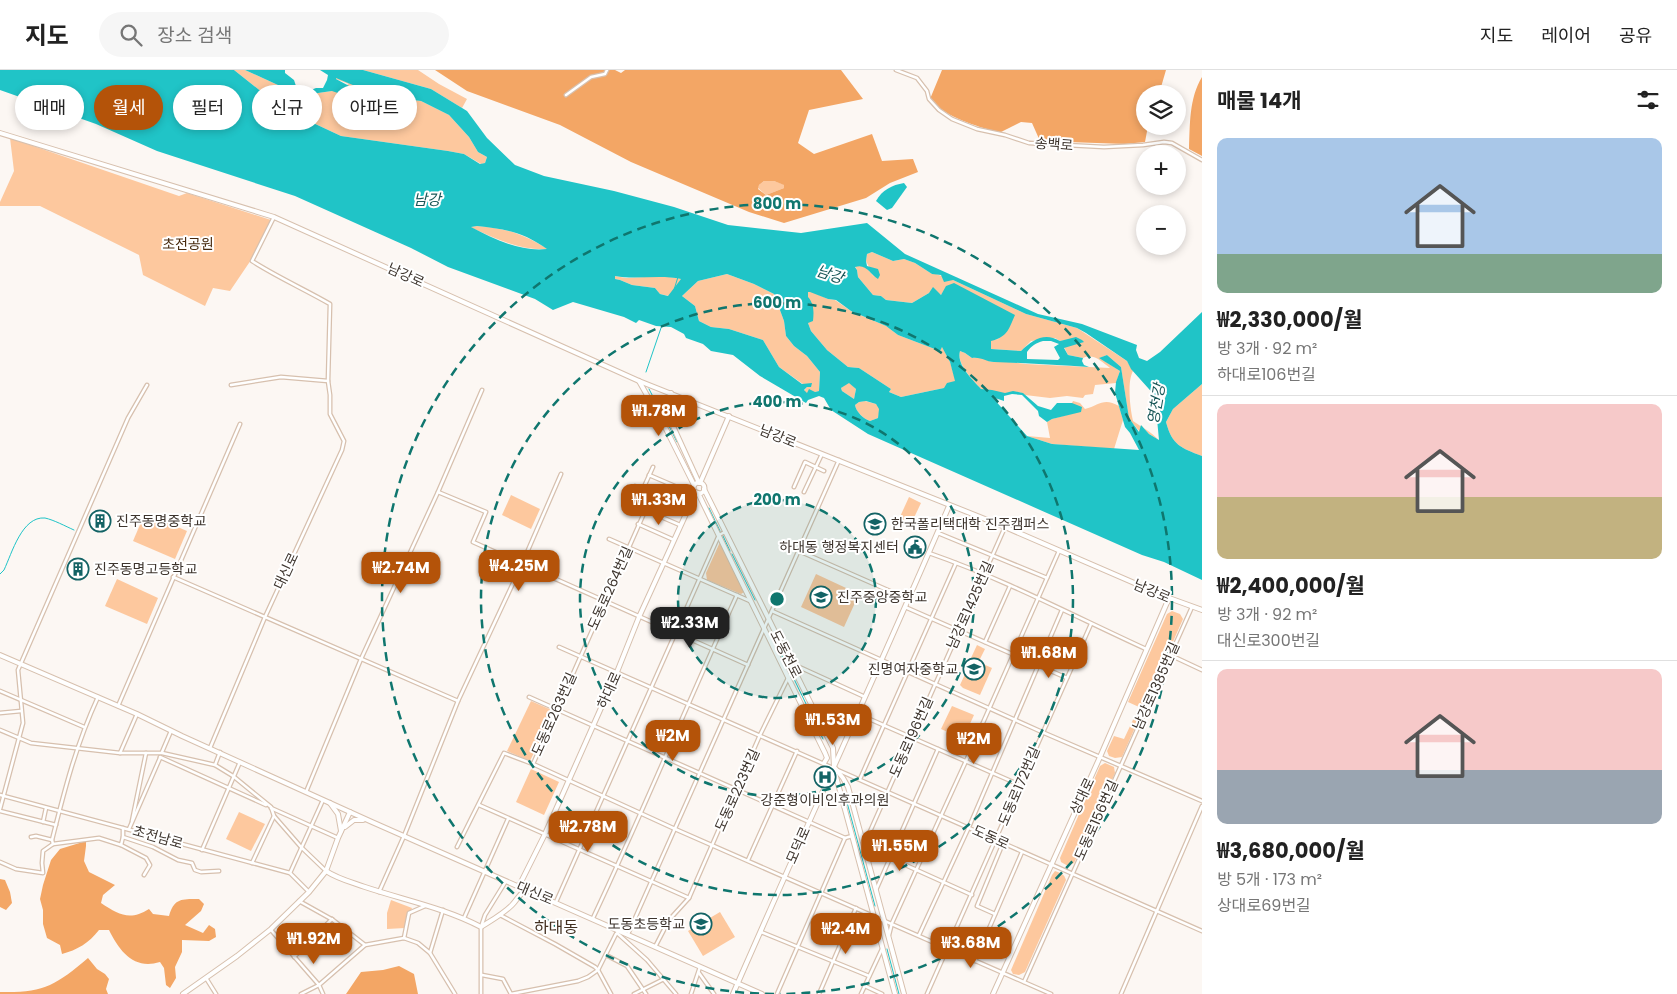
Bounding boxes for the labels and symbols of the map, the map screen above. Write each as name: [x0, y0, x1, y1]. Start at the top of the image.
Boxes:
street label: 송백로: [1034, 133, 1074, 155]
water label: 남강: [413, 189, 443, 210]
text: 800 m: [753, 193, 801, 214]
park label: 초전공원: [162, 234, 214, 254]
street label: 남강로: [384, 258, 428, 292]
water label: 남강: [814, 260, 848, 289]
text: 600 m: [753, 292, 801, 313]
water label: 영천강: [1142, 380, 1170, 426]
text: 400 m: [753, 391, 802, 412]
pin: ₩1.78M: [618, 394, 700, 437]
street label: 남강로: [756, 419, 800, 453]
pin: ₩1.33M: [618, 484, 700, 526]
text: 200 m: [753, 489, 801, 510]
building icon: 진주동명중학교: [88, 509, 112, 533]
place label: 진주동명중학교: [116, 511, 206, 531]
school or university icon: 한국폴리택대학 진주캠퍼스: [863, 512, 887, 536]
place label: 한국폴리택대학 진주캠퍼스: [891, 514, 1049, 534]
public building icon: 하대동 행정복지센터: [903, 535, 927, 559]
place label: 하대동 행정복지센터: [779, 537, 899, 557]
street label: 도동로264번길: [583, 543, 637, 633]
street label: 대신로: [269, 549, 303, 593]
pin: ₩4.25M: [478, 550, 560, 592]
pin: ₩2.74M: [360, 552, 442, 594]
building icon: 진주동명고등학교: [66, 557, 90, 581]
street label: 남강로1425번길: [942, 558, 998, 652]
place label: 진주동명고등학교: [94, 559, 197, 579]
street label: 남강로: [1130, 574, 1174, 608]
school or university icon: 진주중앙중학교: [809, 585, 833, 609]
place label: 진주중앙중학교: [837, 587, 927, 607]
centre of rings: [768, 590, 786, 608]
pin: ₩2.33M: [649, 606, 731, 649]
street label: 도동천로: [765, 627, 807, 682]
pin: ₩1.68M: [1008, 636, 1090, 679]
street label: 남강로1385번길: [1128, 639, 1184, 733]
school or university icon: 진명여자중학교: [962, 657, 986, 681]
place label: 진명여자중학교: [868, 659, 958, 679]
street label: 하대로: [592, 668, 626, 712]
street label: 도동로263번길: [527, 669, 581, 759]
street label: 도동로196번길: [884, 693, 938, 781]
pin: ₩1.53M: [792, 704, 874, 746]
pin: ₩2M: [649, 720, 697, 762]
pin: ₩2M: [950, 722, 998, 765]
street label: 도동로172번길: [993, 743, 1045, 829]
street label: 도동로223번길: [710, 745, 764, 835]
hospital icon: 강준형이비인후과의원: [813, 765, 837, 789]
street label: 상대로: [1065, 774, 1099, 818]
street label: 도동로156번길: [1069, 776, 1123, 864]
place label: 강준형이비인후과의원: [761, 790, 889, 810]
pin: ₩2.78M: [547, 810, 629, 853]
street label: 초전남로: [130, 820, 186, 854]
street label: 도동로: [969, 820, 1013, 854]
street label: 모덕로: [781, 823, 815, 867]
pin: ₩1.55M: [859, 830, 941, 872]
street label: 대신로: [513, 876, 557, 910]
school or university icon: 도동초등학교: [689, 912, 713, 936]
pin: ₩2.4M: [811, 912, 881, 955]
place label: 도동초등학교: [608, 914, 685, 934]
district label: 하대동: [534, 916, 578, 939]
pin: ₩1.92M: [273, 922, 355, 965]
pin: ₩3.68M: [930, 926, 1012, 969]

